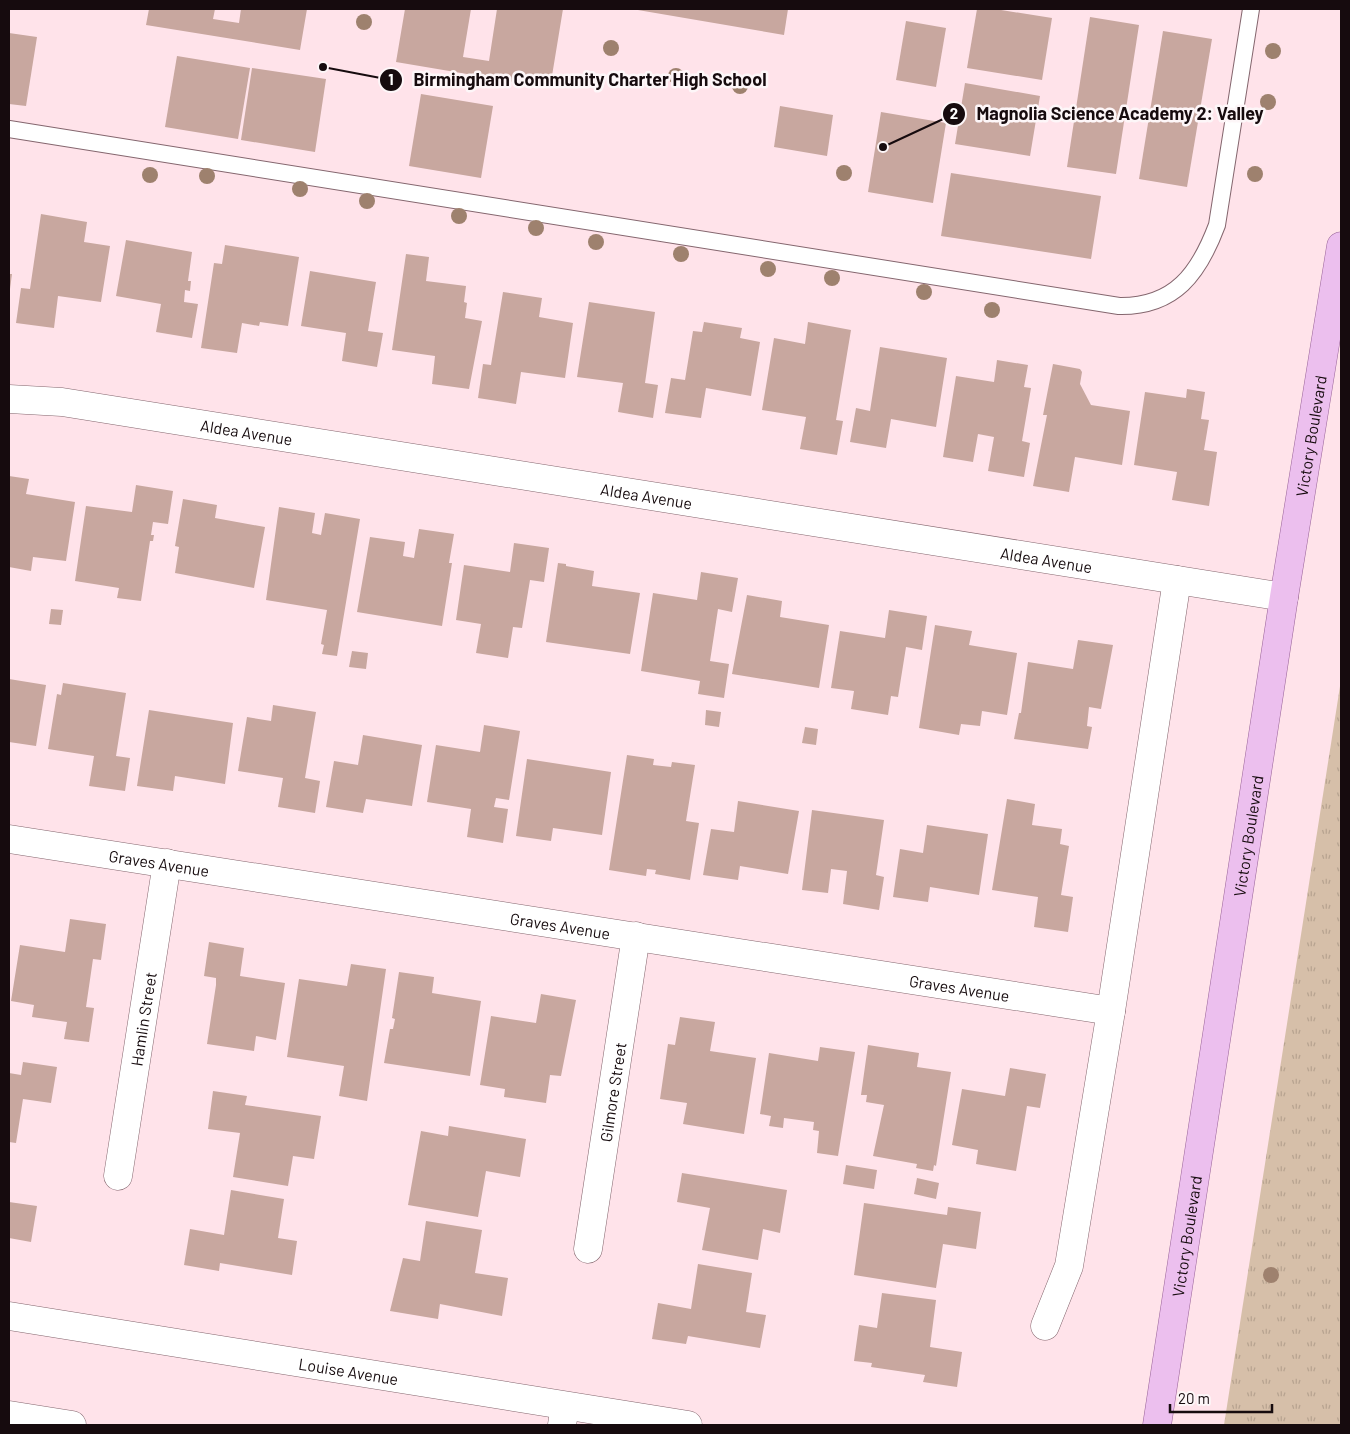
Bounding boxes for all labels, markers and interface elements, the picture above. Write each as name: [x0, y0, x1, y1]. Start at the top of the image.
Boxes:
callout: Birmingham Community Charter High School: [378, 64, 776, 97]
text: Birmingham Community Charter High School: [413, 68, 767, 90]
text: 1: [388, 70, 394, 88]
callout: Magnolia Science Academy 2: Valley: [941, 97, 1274, 130]
text: Magnolia Science Academy 2: Valley: [976, 102, 1264, 124]
text: 2: [950, 104, 958, 122]
street label: Victory Boulevard: [1291, 374, 1329, 498]
street label: Aldea Avenue: [199, 415, 294, 448]
street label: Aldea Avenue: [599, 479, 694, 512]
street label: Aldea Avenue: [999, 542, 1094, 576]
street label: Victory Boulevard: [1229, 774, 1266, 898]
street label: Graves Avenue: [108, 845, 211, 880]
street label: Graves Avenue: [509, 908, 612, 942]
street label: Hamlin Street: [126, 970, 159, 1067]
street label: Graves Avenue: [908, 970, 1011, 1005]
street label: Gilmore Street: [595, 1041, 629, 1143]
street label: Victory Boulevard: [1167, 1174, 1205, 1298]
street label: Louise Avenue: [297, 1353, 400, 1388]
scale bar: [1170, 1382, 1272, 1414]
text: 20 m: [1178, 1389, 1210, 1407]

